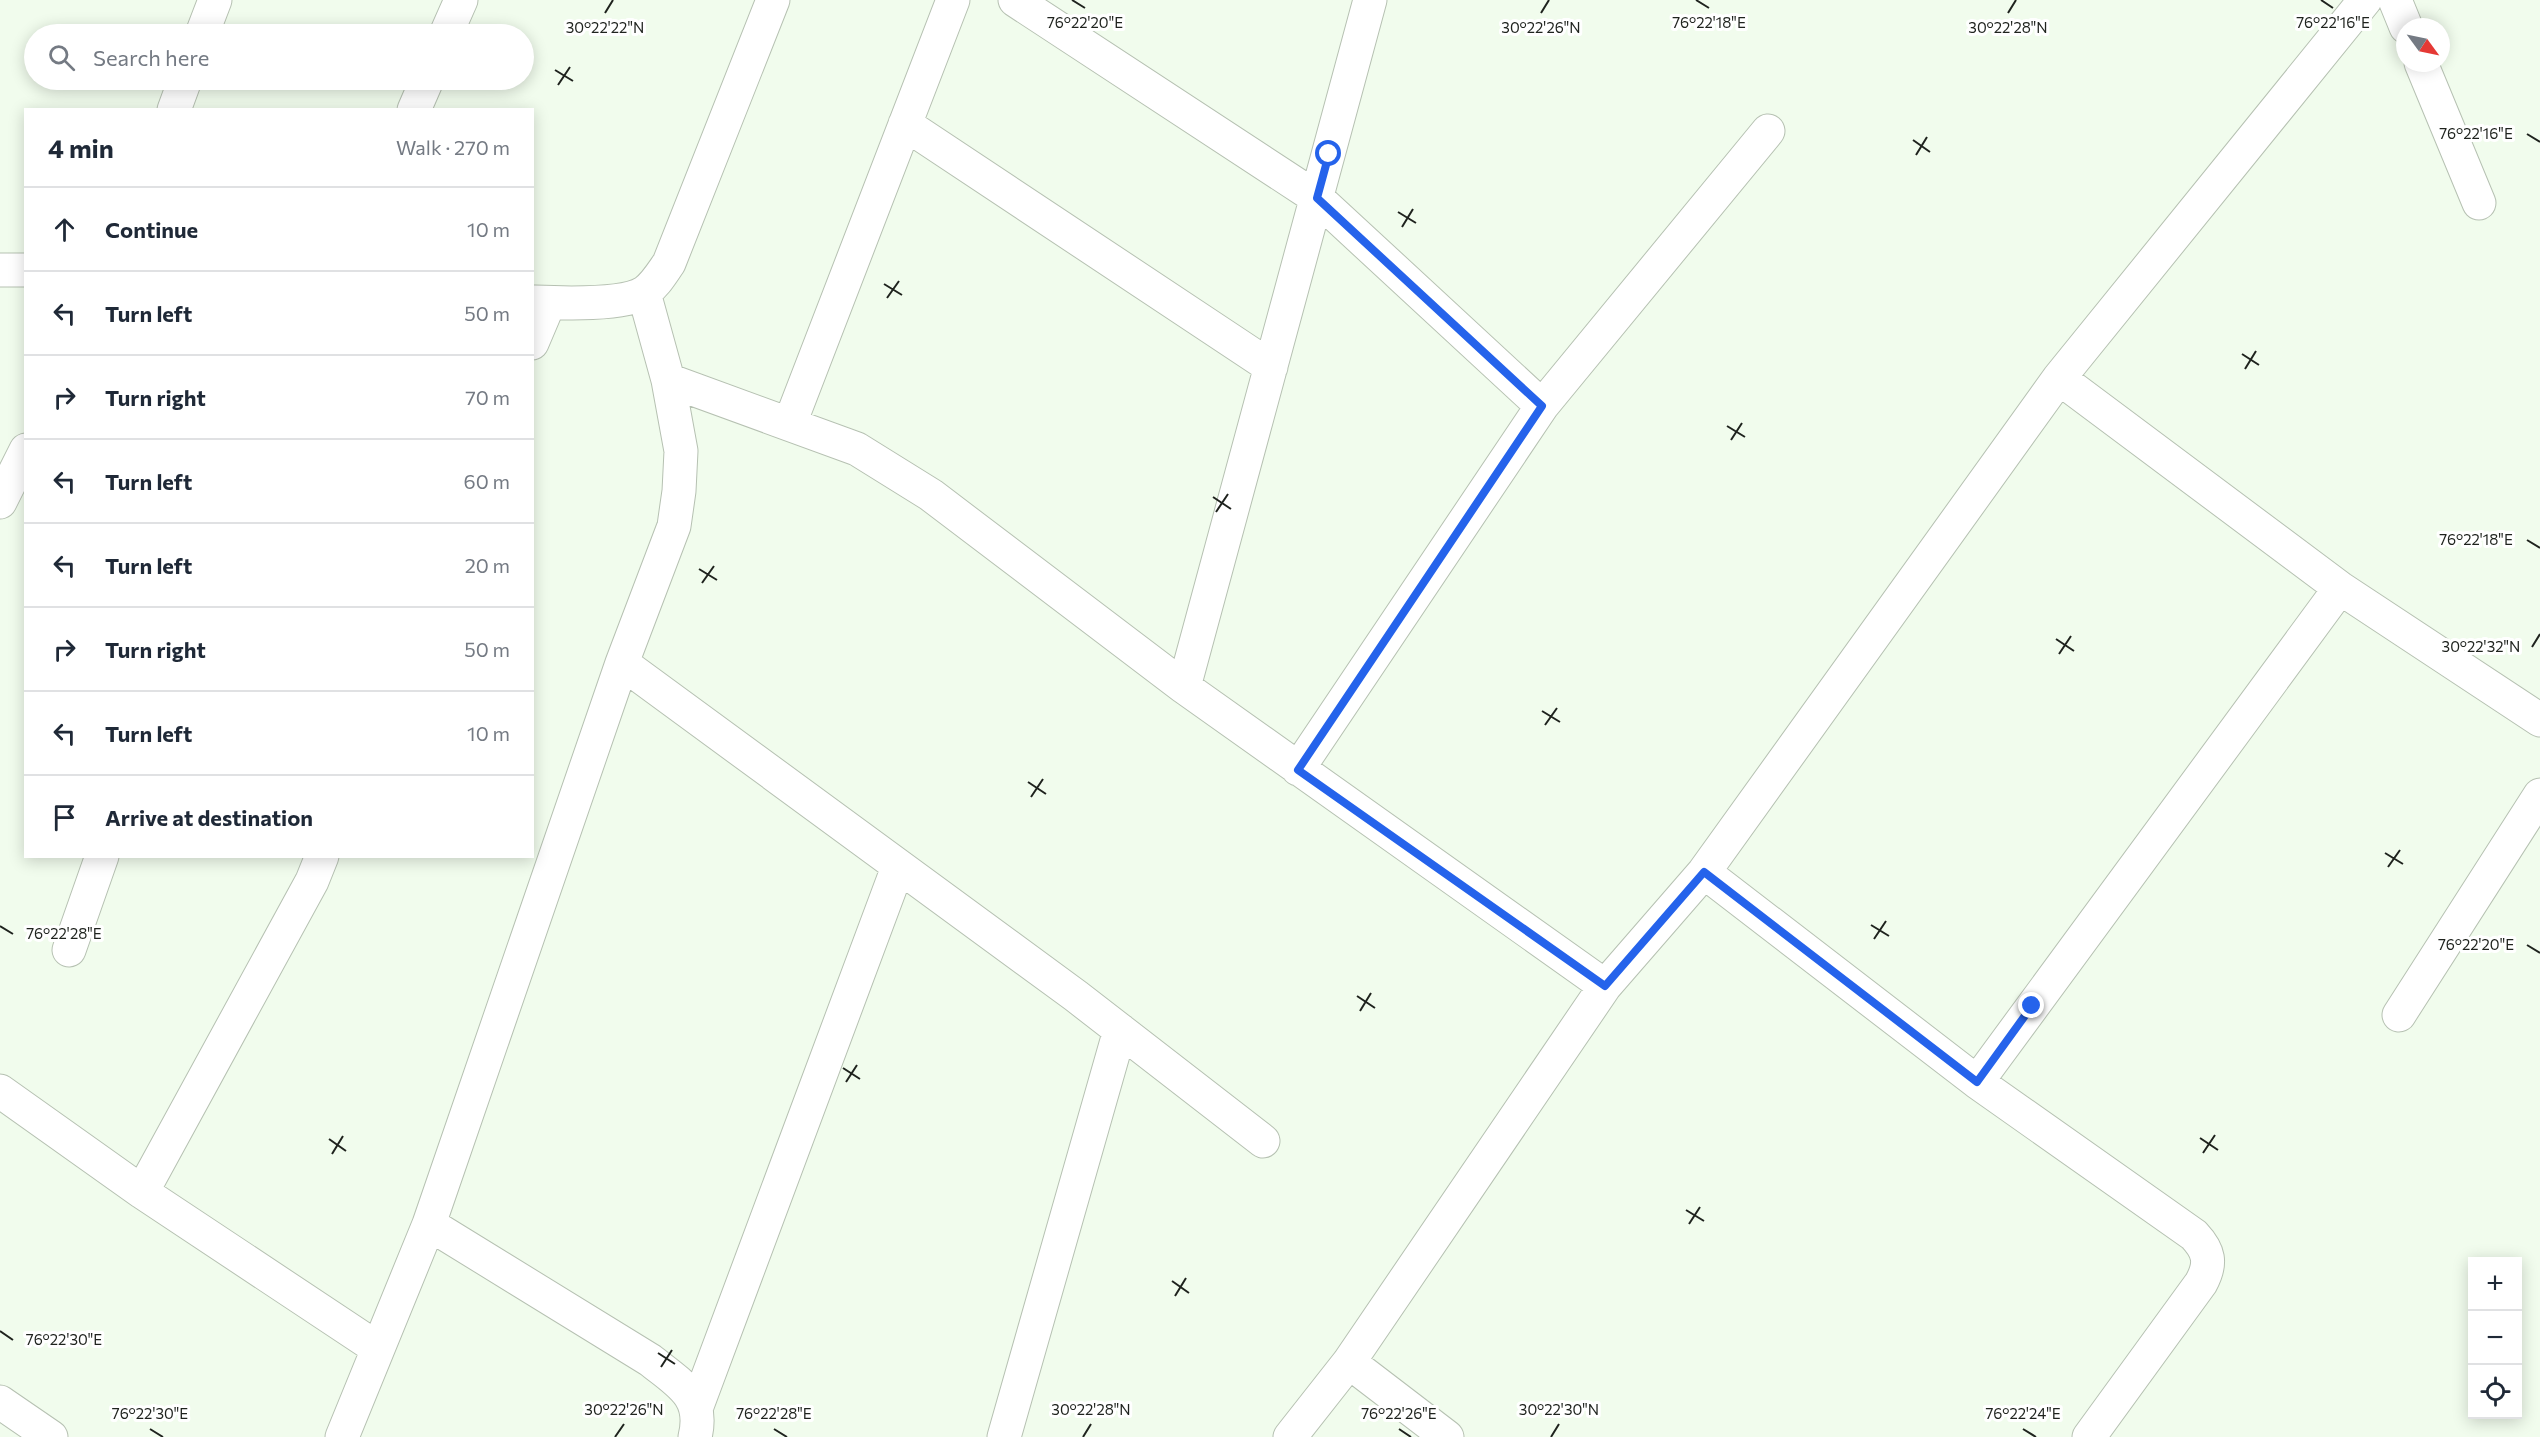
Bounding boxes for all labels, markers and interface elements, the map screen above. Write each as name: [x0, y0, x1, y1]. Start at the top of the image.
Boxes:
text: 76°22'20"E: [1047, 13, 1123, 31]
text: 76°22'18"E: [1672, 13, 1746, 31]
text: 76°22'16"E: [2296, 13, 2370, 31]
text: 30°22'22"N: [566, 18, 644, 36]
text: 30°22'26"N: [1501, 18, 1581, 36]
text: 30°22'28"N: [1968, 18, 2048, 36]
north arrow: [2396, 18, 2450, 72]
search box: [24, 24, 534, 90]
icon: search: [45, 41, 78, 74]
text: Search here: [93, 44, 209, 71]
text: 76°22'16"E: [2439, 124, 2513, 142]
text: 4 min: [48, 132, 114, 163]
text: Walk · 270 m: [396, 135, 510, 159]
route start: [1315, 140, 1341, 166]
icon: ahead: [48, 213, 81, 246]
text: Continue: [105, 216, 198, 243]
text: 10 m: [467, 217, 510, 241]
icon: left: [48, 297, 81, 330]
text: Turn left: [105, 300, 192, 327]
text: 50 m: [464, 301, 510, 325]
icon: right: [48, 381, 81, 414]
text: Turn right: [105, 384, 206, 411]
text: 70 m: [465, 385, 510, 409]
icon: left: [48, 465, 81, 498]
text: Turn left: [105, 468, 192, 495]
text: 60 m: [464, 469, 510, 493]
text: 76°22'18"E: [2439, 530, 2513, 548]
icon: left: [48, 549, 81, 582]
text: Turn left: [105, 552, 192, 579]
text: 20 m: [465, 553, 510, 577]
icon: right: [48, 633, 81, 666]
text: Turn right: [105, 636, 206, 663]
text: 50 m: [464, 637, 510, 661]
text: 30°22'32"N: [2442, 637, 2520, 655]
icon: left: [48, 717, 81, 750]
text: Turn left: [105, 720, 192, 747]
text: 10 m: [467, 721, 510, 745]
icon: arrive: [48, 801, 81, 834]
text: Arrive at destination: [105, 804, 313, 831]
text: 76°22'28"E: [26, 924, 102, 942]
text: 76°22'20"E: [2438, 935, 2514, 953]
route end: [2018, 992, 2044, 1018]
map controls: [2468, 1257, 2522, 1419]
button: +: [2468, 1257, 2522, 1311]
button: −: [2468, 1311, 2522, 1365]
text: 76°22'30"E: [26, 1330, 102, 1348]
button: locate: [2468, 1365, 2522, 1419]
text: 30°22'26"N: [584, 1400, 664, 1418]
text: 30°22'28"N: [1051, 1400, 1131, 1418]
text: 30°22'30"N: [1519, 1400, 1599, 1418]
text: 76°22'30"E: [112, 1404, 188, 1422]
text: 76°22'28"E: [736, 1404, 812, 1422]
text: 76°22'26"E: [1361, 1404, 1437, 1422]
text: 76°22'24"E: [1985, 1404, 2061, 1422]

